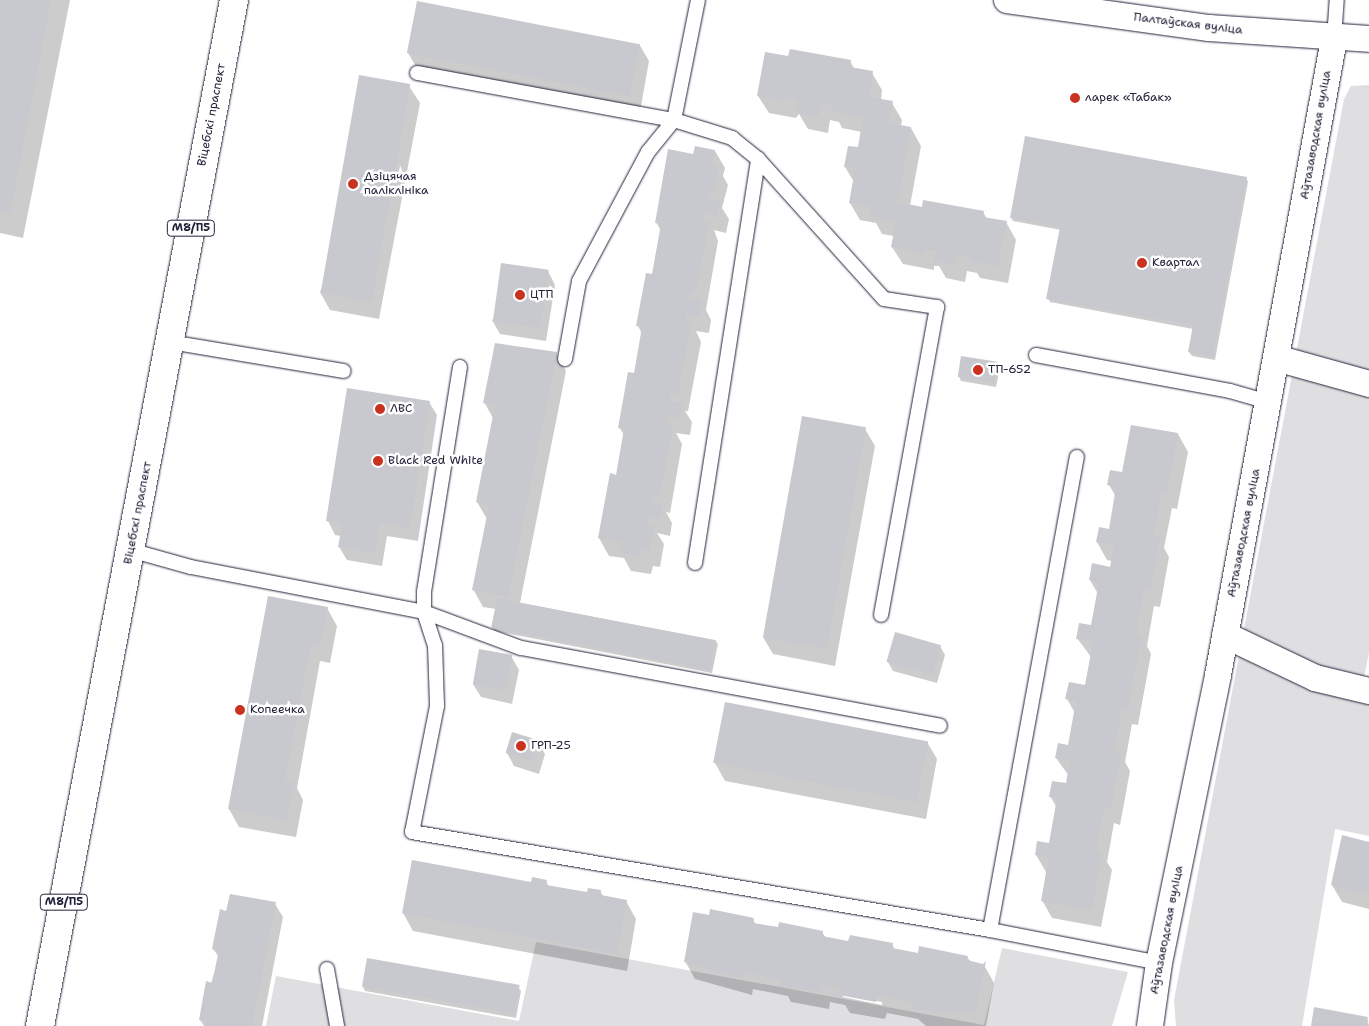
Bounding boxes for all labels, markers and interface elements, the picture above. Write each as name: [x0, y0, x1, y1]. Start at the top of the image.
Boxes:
street label: Палтаўская вуліца: [1133, 10, 1243, 38]
street label: Віцебскі праспект: [195, 62, 229, 168]
street label: Аўтазаводская вуліца: [1298, 69, 1334, 201]
place label: ларек «Табак»: [1085, 91, 1172, 105]
marker: ларек «Табак»: [1069, 92, 1081, 104]
place label: Дзіцячая паліклініка: [364, 170, 428, 198]
marker: Дзіцячая паліклініка: [346, 177, 360, 191]
road number: М8/П5: [166, 220, 216, 237]
place label: Квартал: [1152, 256, 1199, 270]
marker: Квартал: [1136, 257, 1148, 269]
place label: ЦТП: [530, 288, 553, 302]
marker: ЦТП: [514, 289, 526, 301]
place label: ТП-652: [988, 363, 1031, 377]
marker: ТП-652: [972, 364, 984, 376]
place label: ЛВС: [390, 402, 412, 416]
marker: ЛВС: [374, 403, 386, 415]
place label: Black Red White: [388, 454, 483, 468]
marker: Black Red White: [372, 455, 384, 467]
street label: Віцебскі праспект: [121, 460, 155, 566]
street label: Аўтазаводская вуліца: [1224, 467, 1264, 599]
place label: Копеечка: [250, 703, 305, 717]
marker: Копеечка: [234, 704, 246, 716]
place label: ГРП-25: [531, 739, 571, 753]
marker: ГРП-25: [515, 740, 527, 752]
street label: Аўтазаводская вуліца: [1147, 864, 1187, 996]
road number: М8/П5: [39, 894, 89, 910]

